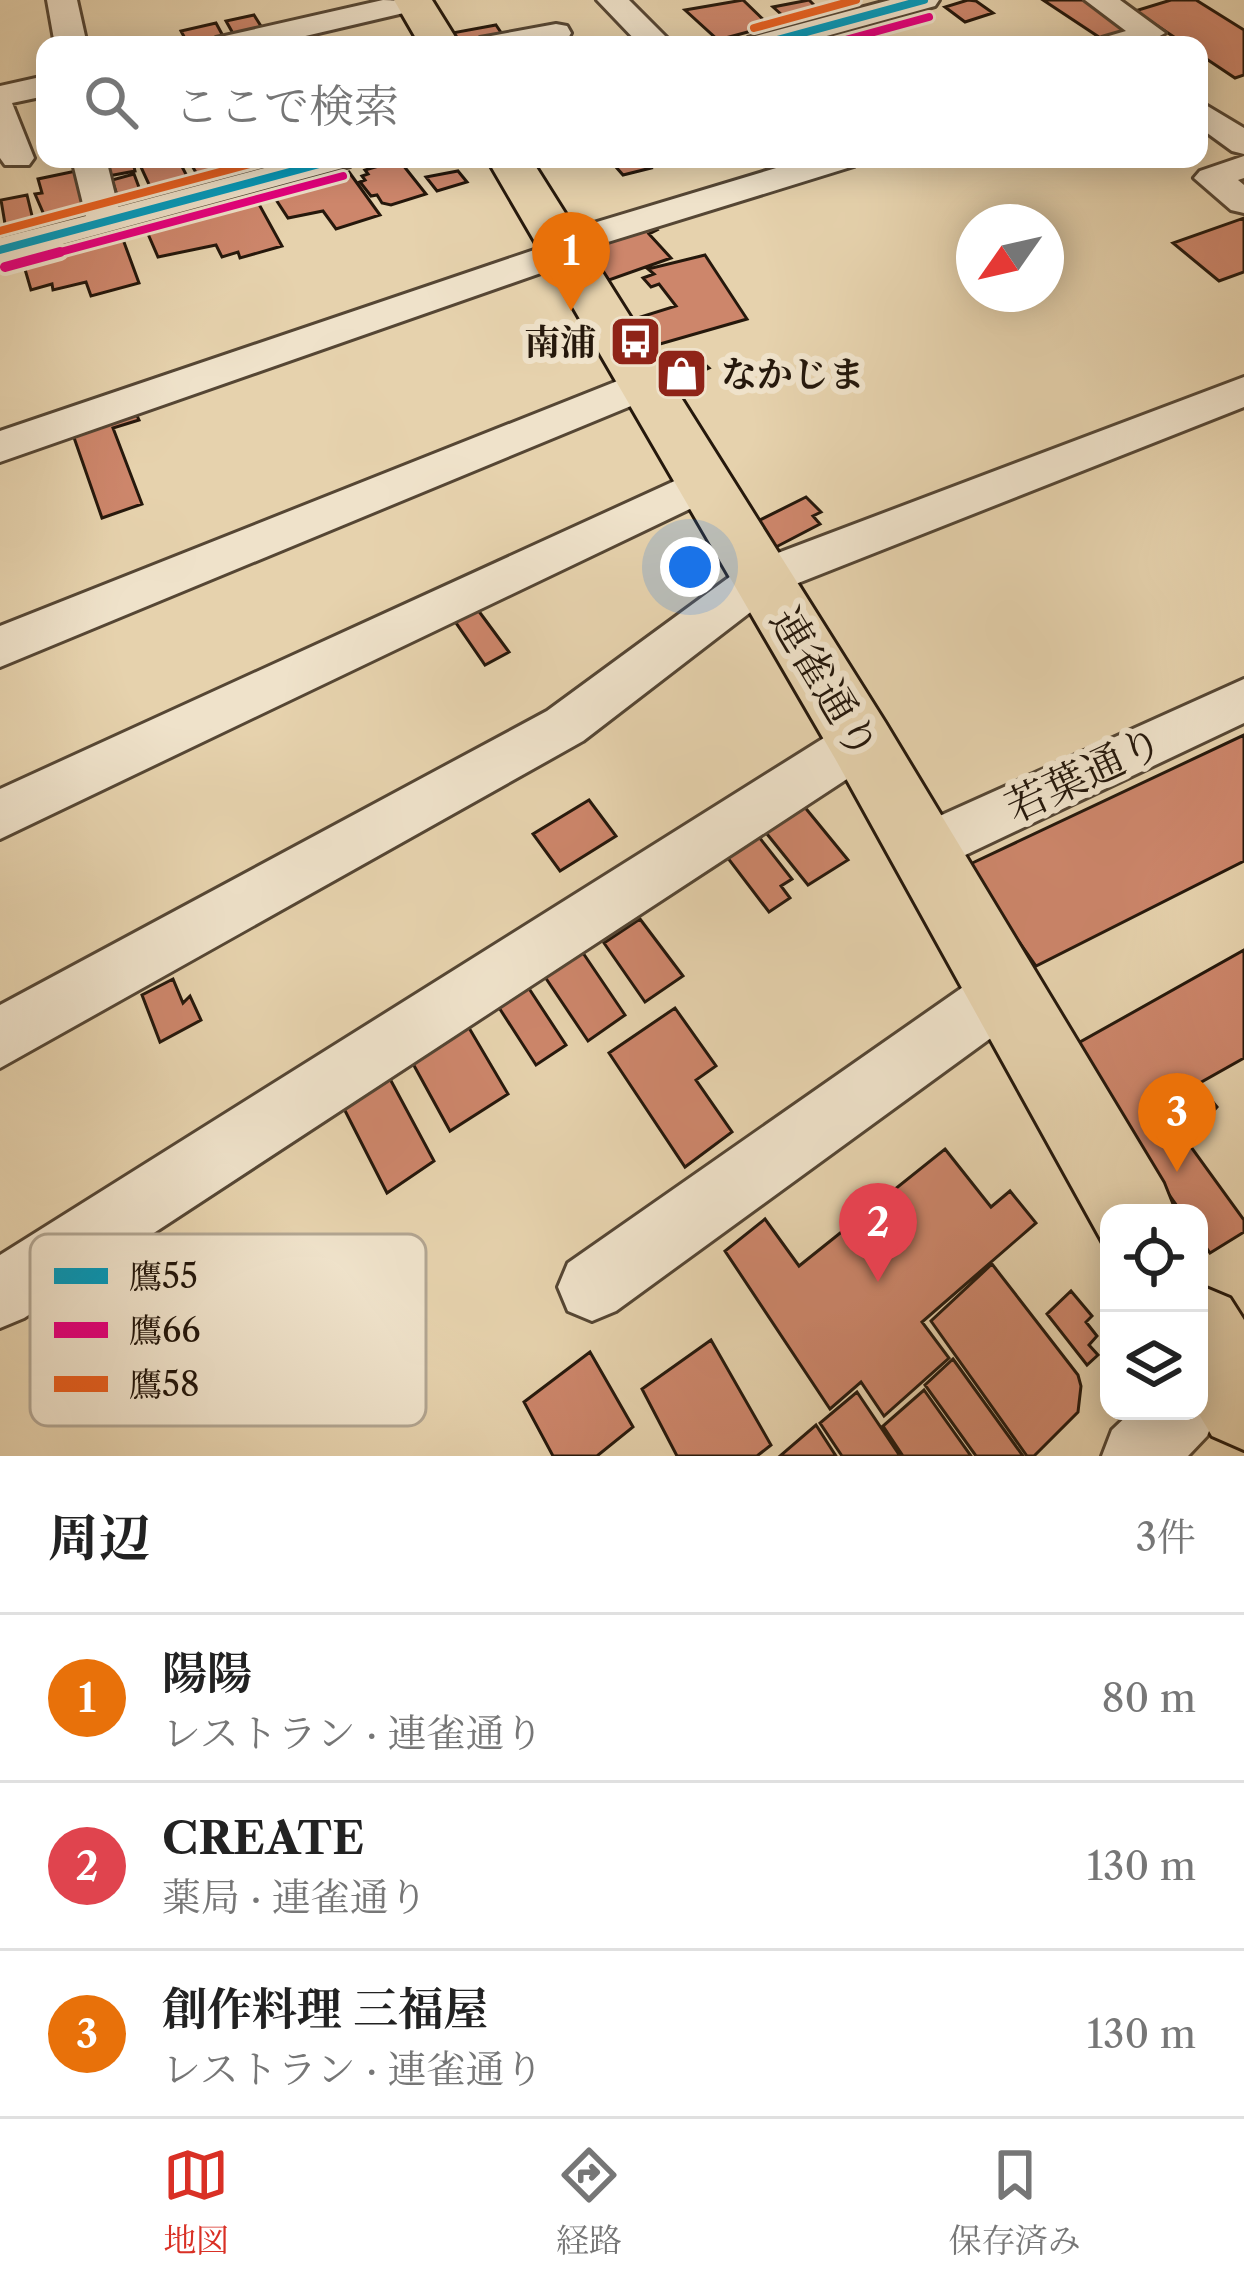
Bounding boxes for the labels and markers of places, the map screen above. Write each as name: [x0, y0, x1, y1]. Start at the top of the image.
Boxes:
pin: 1: [532, 212, 610, 311]
bus stop icon: 南浦: [607, 314, 663, 370]
place label: 南浦: [524, 320, 596, 364]
shop icon: なかじま: [654, 346, 710, 402]
place label: なかじま: [721, 352, 865, 396]
pin: 3: [1138, 1073, 1216, 1172]
pin: 2: [839, 1183, 917, 1282]

